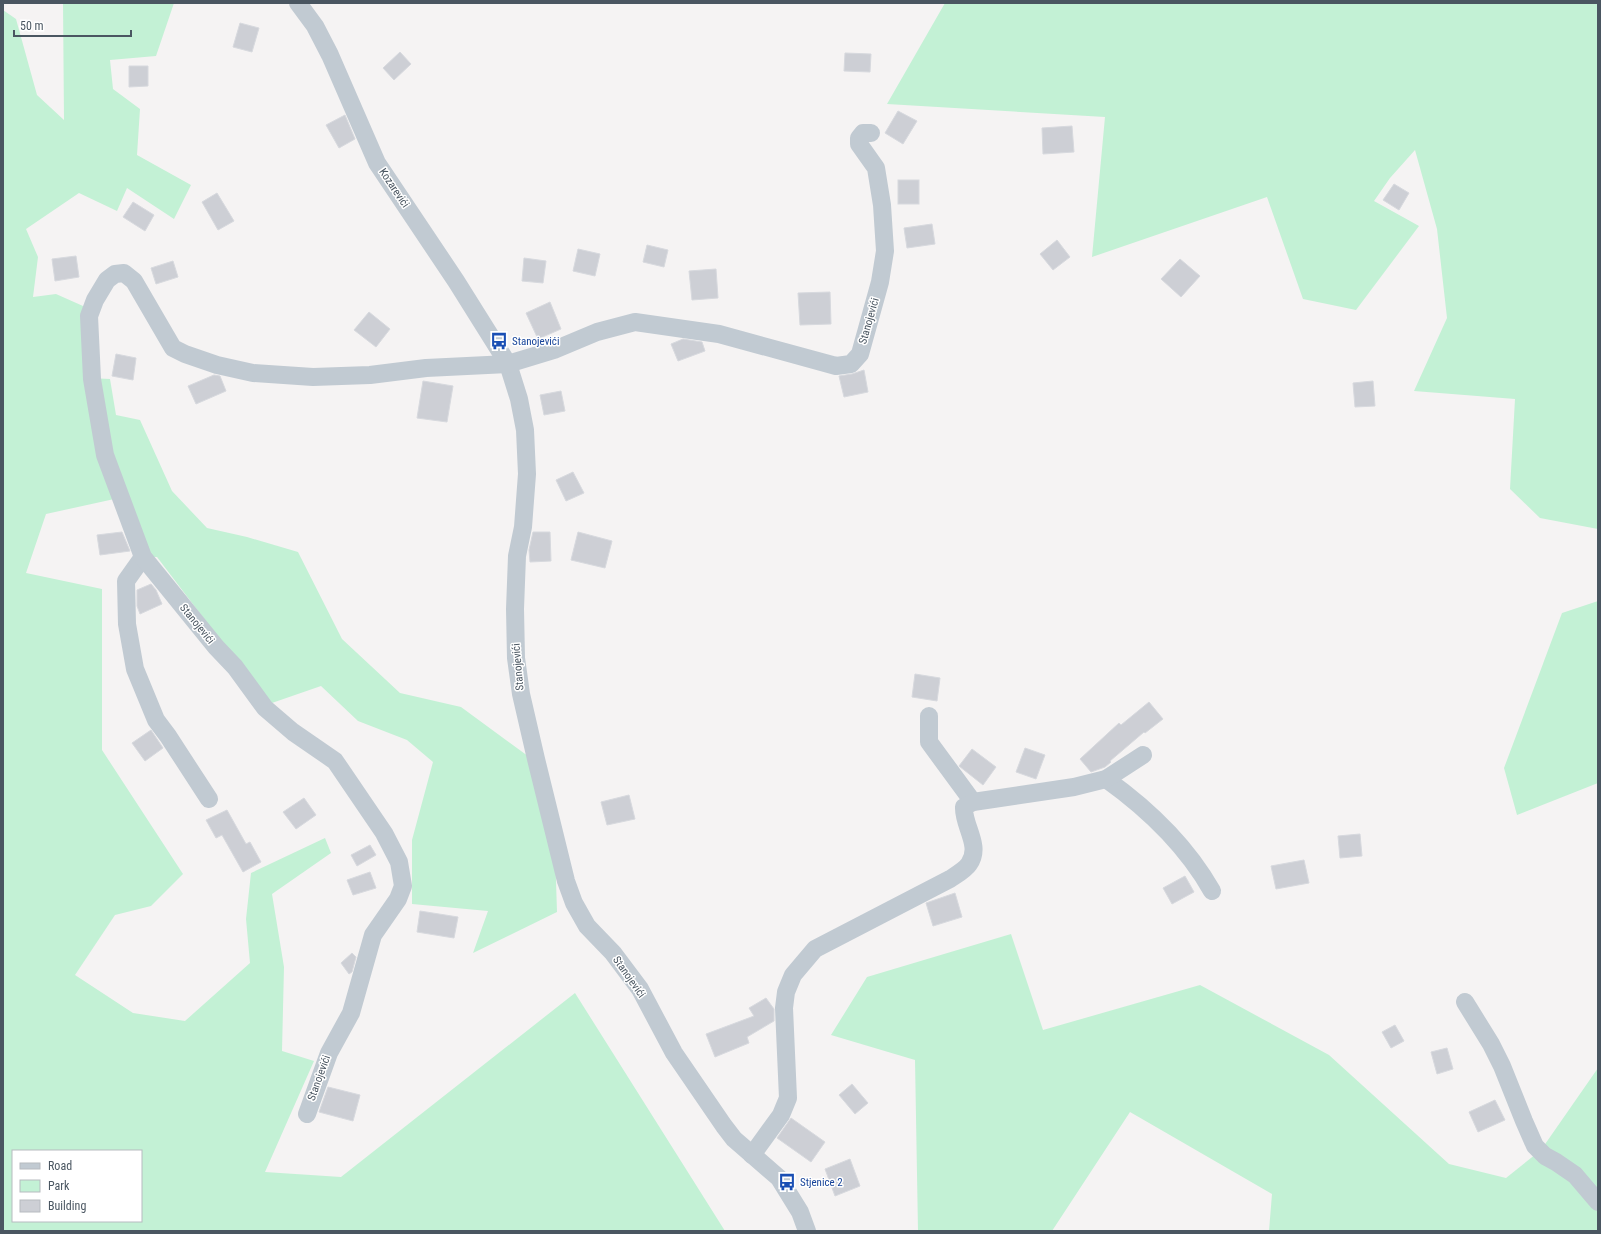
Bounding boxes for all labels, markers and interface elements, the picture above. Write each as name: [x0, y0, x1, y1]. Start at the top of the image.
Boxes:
scale bar: [14, 12, 131, 38]
text: 50 m: [20, 19, 44, 33]
street label: Kozarevići: [376, 166, 412, 210]
street label: Stanojevići: [856, 296, 882, 346]
bus stop icon: Stanojevići: [489, 331, 509, 351]
place label: Stanojevići: [512, 335, 559, 348]
street label: Stanojevići: [177, 601, 217, 647]
street label: Stanojevići: [509, 643, 527, 691]
street label: Stanojevići: [610, 954, 648, 1000]
street label: Stanojevići: [305, 1053, 333, 1103]
legend: [12, 1150, 142, 1222]
text: Road: [48, 1159, 72, 1173]
bus stop icon: Stjenice 2: [777, 1172, 797, 1192]
place label: Stjenice 2: [800, 1176, 843, 1189]
text: Park: [48, 1179, 70, 1193]
text: Building: [48, 1199, 86, 1213]

